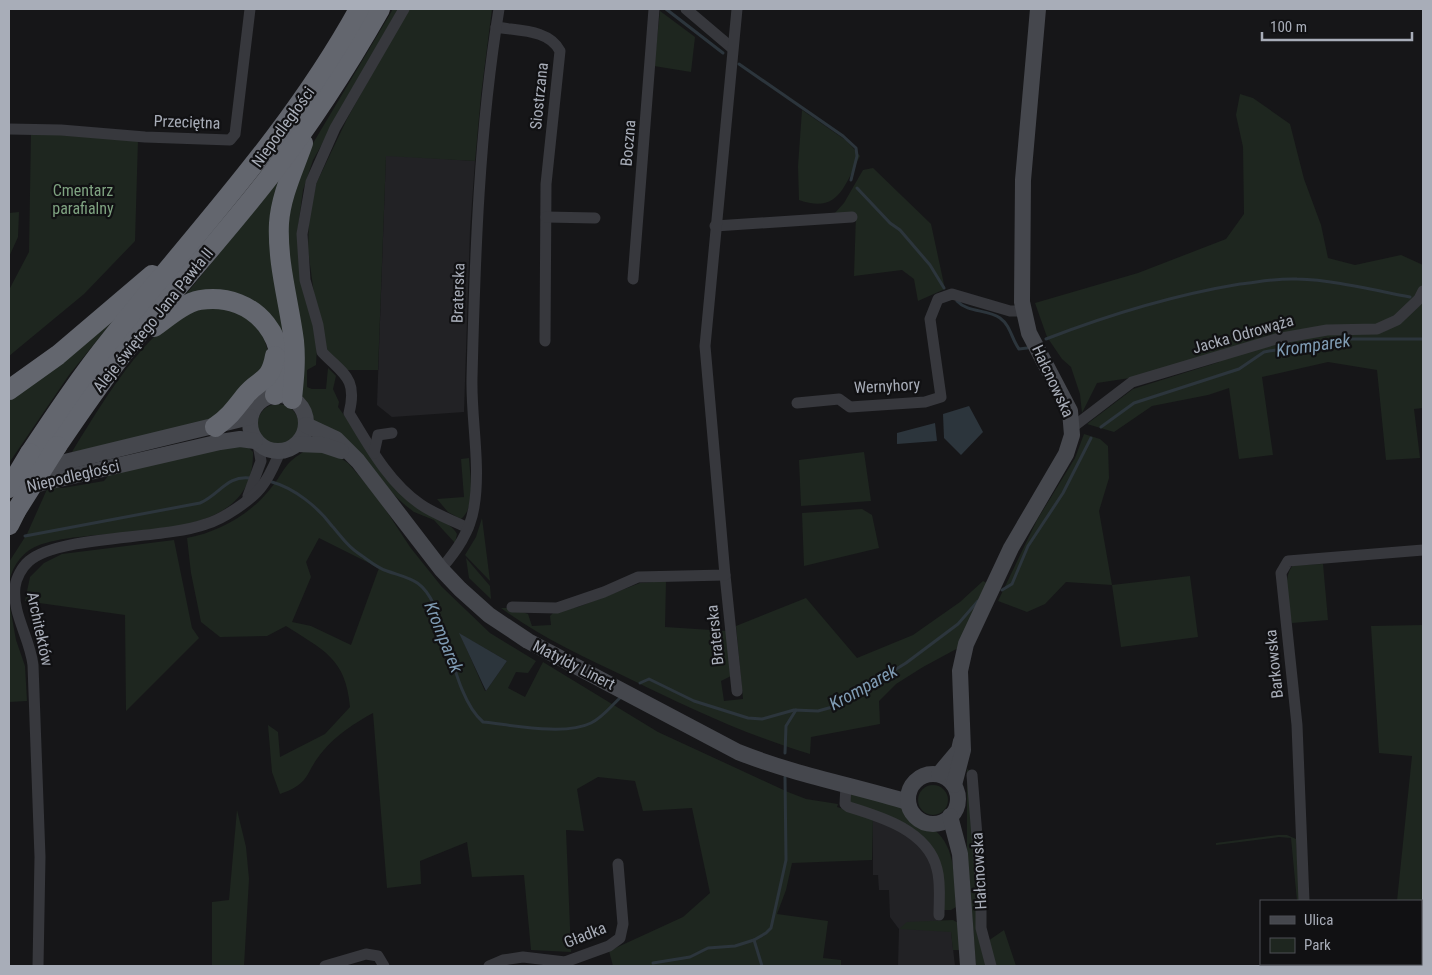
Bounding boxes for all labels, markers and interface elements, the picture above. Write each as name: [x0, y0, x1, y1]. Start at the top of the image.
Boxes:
scale bar: [1262, 10, 1412, 42]
text: 100 m: [1270, 18, 1307, 36]
street label: Siostrzana: [526, 62, 552, 130]
street label: Niepodległości: [248, 83, 318, 171]
street label: Przeciętna: [153, 111, 221, 133]
street label: Boczna: [617, 119, 639, 167]
park label: Cmentarz parafialny: [52, 181, 114, 218]
street label: Aleje świętego Jana Pawła II: [89, 244, 217, 396]
street label: Braterska: [447, 263, 469, 323]
street label: Jacka Odrowąża: [1190, 310, 1296, 358]
water label: Kromparek: [1275, 329, 1353, 361]
street label: Hałcnowska: [1028, 342, 1078, 420]
street label: Wernyhory: [853, 375, 921, 397]
street label: Niepodległości: [25, 456, 121, 496]
street label: Architektów: [23, 590, 57, 668]
water label: Kromparek: [420, 598, 468, 677]
street label: Braterska: [702, 604, 728, 666]
street label: Barkowska: [1261, 629, 1287, 699]
street label: Matyldy Linert: [530, 636, 618, 694]
water label: Kromparek: [825, 659, 902, 714]
street label: Hałcnowska: [967, 832, 991, 910]
legend: [1260, 900, 1422, 965]
text: Ulica: [1304, 911, 1333, 929]
street label: Gładka: [561, 918, 609, 952]
text: Park: [1304, 936, 1331, 954]

